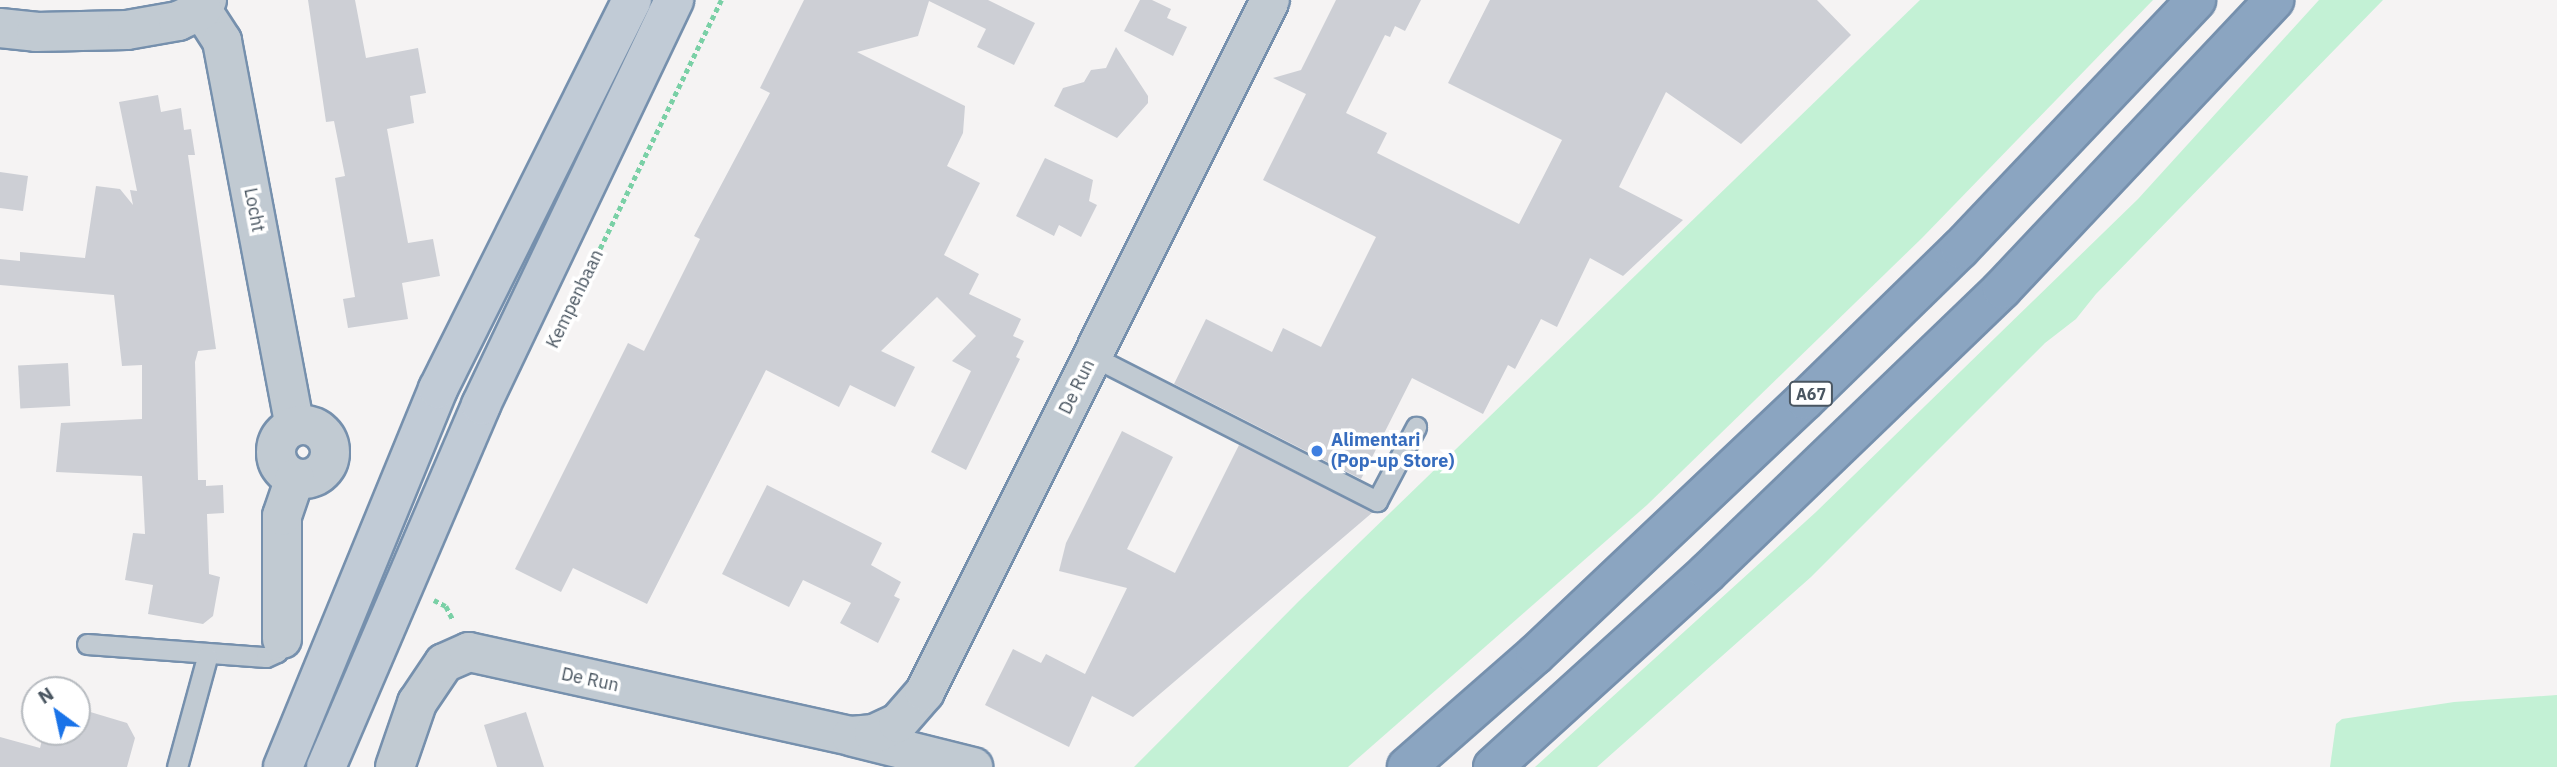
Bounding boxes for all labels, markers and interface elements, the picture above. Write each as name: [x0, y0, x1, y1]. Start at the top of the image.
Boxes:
street label: Locht: [239, 186, 269, 234]
street label: Kempenbaan: [542, 246, 608, 352]
street label: De Run: [1055, 356, 1099, 418]
road number: A67: [1788, 382, 1834, 406]
place label: Alimentari (Pop-up Store): [1331, 430, 1454, 472]
marker: Alimentari (Pop-up Store): [1309, 443, 1325, 459]
street label: De Run: [559, 663, 621, 697]
north arrow: [21, 676, 91, 746]
text: N: [33, 681, 58, 709]

